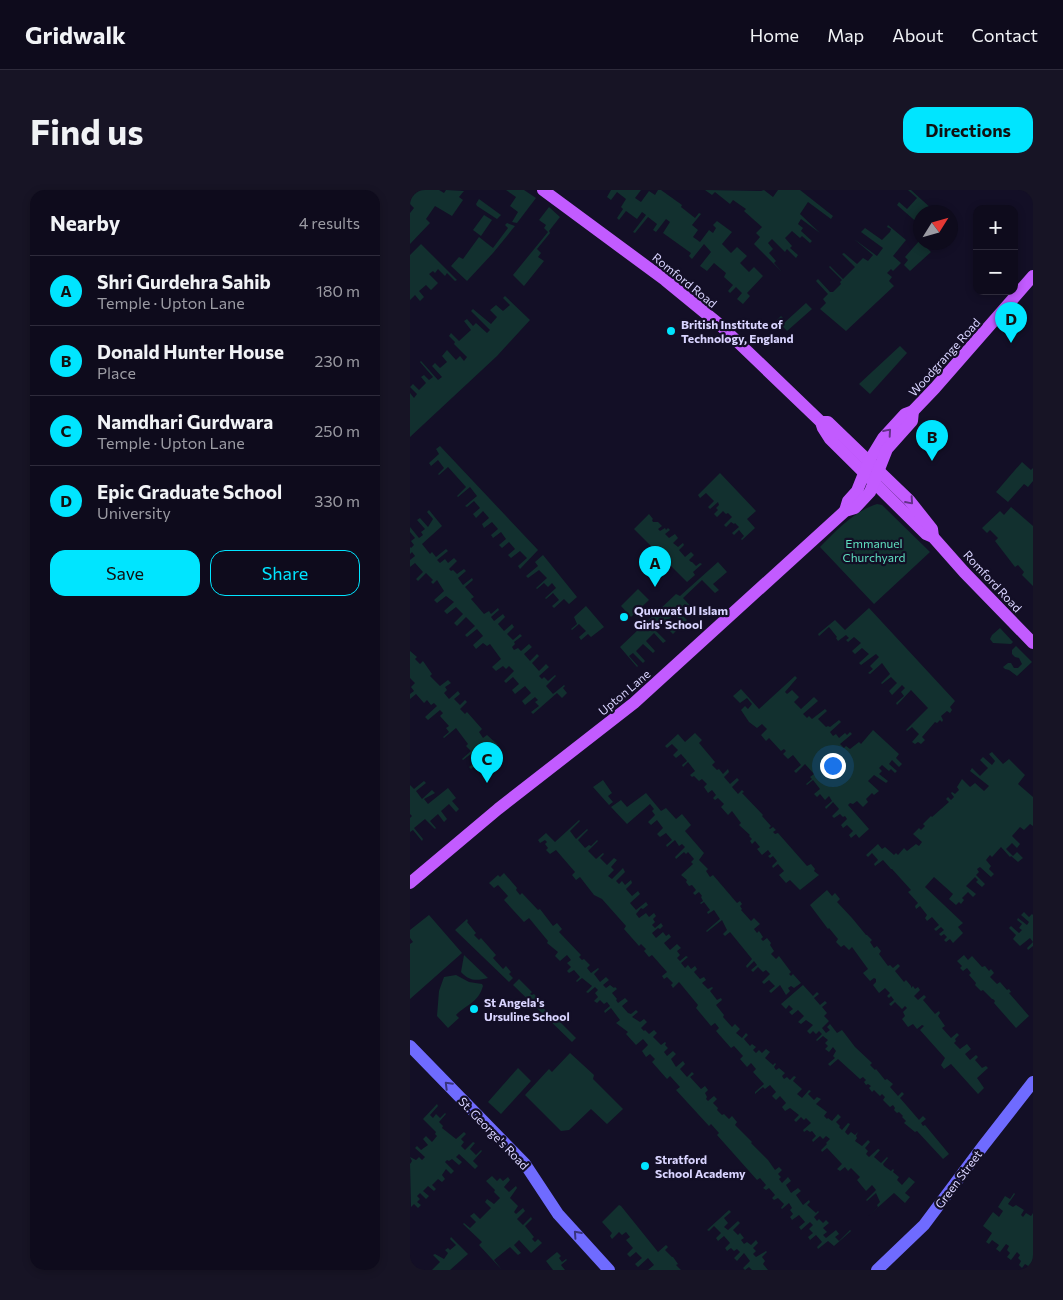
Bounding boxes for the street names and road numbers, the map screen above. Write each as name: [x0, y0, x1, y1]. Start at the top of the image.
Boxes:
street label: Romford Road: [650, 250, 720, 310]
street label: Woodgrange Road: [905, 315, 983, 399]
street label: Romford Road: [961, 547, 1025, 615]
street label: Upton Lane: [595, 666, 653, 718]
street label: St. George's Road: [456, 1094, 532, 1172]
street label: Green Street: [932, 1147, 984, 1211]

